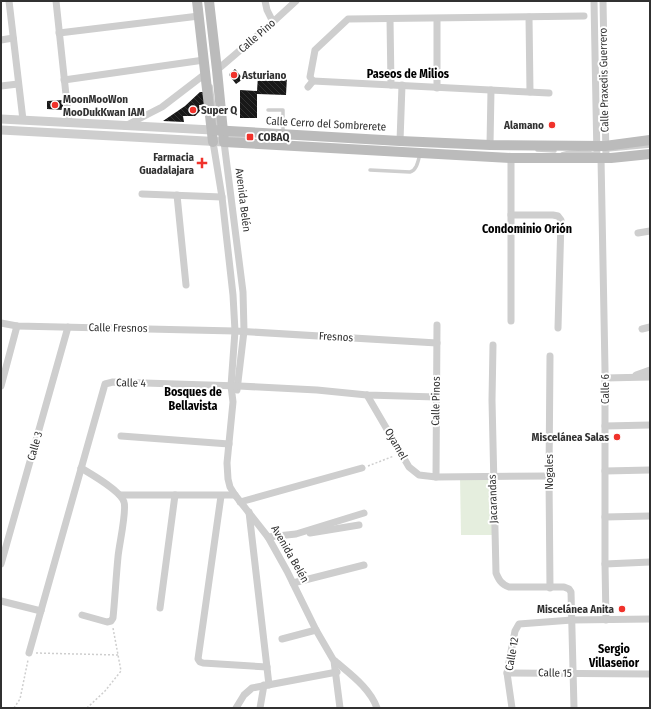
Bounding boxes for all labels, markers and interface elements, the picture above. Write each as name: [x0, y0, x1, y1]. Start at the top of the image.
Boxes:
street label: Calle Pino: [236, 16, 278, 56]
street label: Calle Praxedis Guerrero: [597, 27, 611, 132]
district label: Paseos de Milios: [367, 67, 450, 81]
place label: Asturiano: [241, 69, 286, 82]
marker: Asturiano: [229, 70, 239, 80]
place label: MoonMooWon MooDukKwan IAM: [63, 93, 145, 119]
marker: MoonMooWon MooDukKwan IAM: [50, 100, 60, 110]
place label: Super Q: [201, 104, 238, 117]
marker: Super Q: [188, 105, 198, 115]
street label: Calle Cerro del Sombrerete: [266, 114, 386, 134]
place label: Alamano: [503, 119, 544, 132]
marker: Alamano: [547, 120, 557, 130]
place label: COBAQ: [258, 131, 290, 144]
marker: COBAQ: [245, 132, 255, 142]
place label: Farmacia Guadalajara: [139, 151, 195, 177]
marker: Farmacia Guadalajara: [197, 158, 207, 168]
street label: Avenida Belén: [233, 167, 253, 233]
district label: Condominio Orión: [482, 222, 572, 236]
street label: Calle Fresnos: [88, 321, 148, 335]
street label: Fresnos: [318, 330, 354, 344]
street label: Calle 6: [599, 373, 612, 404]
street label: Calle 4: [116, 376, 147, 390]
street label: Calle Pinos: [429, 376, 443, 426]
district label: Bosques de Bellavista: [164, 385, 222, 413]
street label: Oyamel: [382, 426, 410, 462]
street label: Calle 3: [25, 430, 45, 462]
place label: Miscelánea Salas: [532, 431, 609, 444]
marker: Miscelánea Salas: [612, 432, 622, 442]
street label: Nogales: [543, 454, 556, 490]
street label: Jacarandas: [486, 474, 500, 524]
street label: Avenida Belén: [268, 523, 312, 585]
place label: Miscelánea Anita: [537, 603, 615, 616]
marker: Miscelánea Anita: [617, 604, 627, 614]
street label: Calle 12: [503, 636, 521, 672]
district label: Sergio Villaseñor: [588, 642, 640, 670]
street label: Calle 15: [538, 666, 572, 680]

